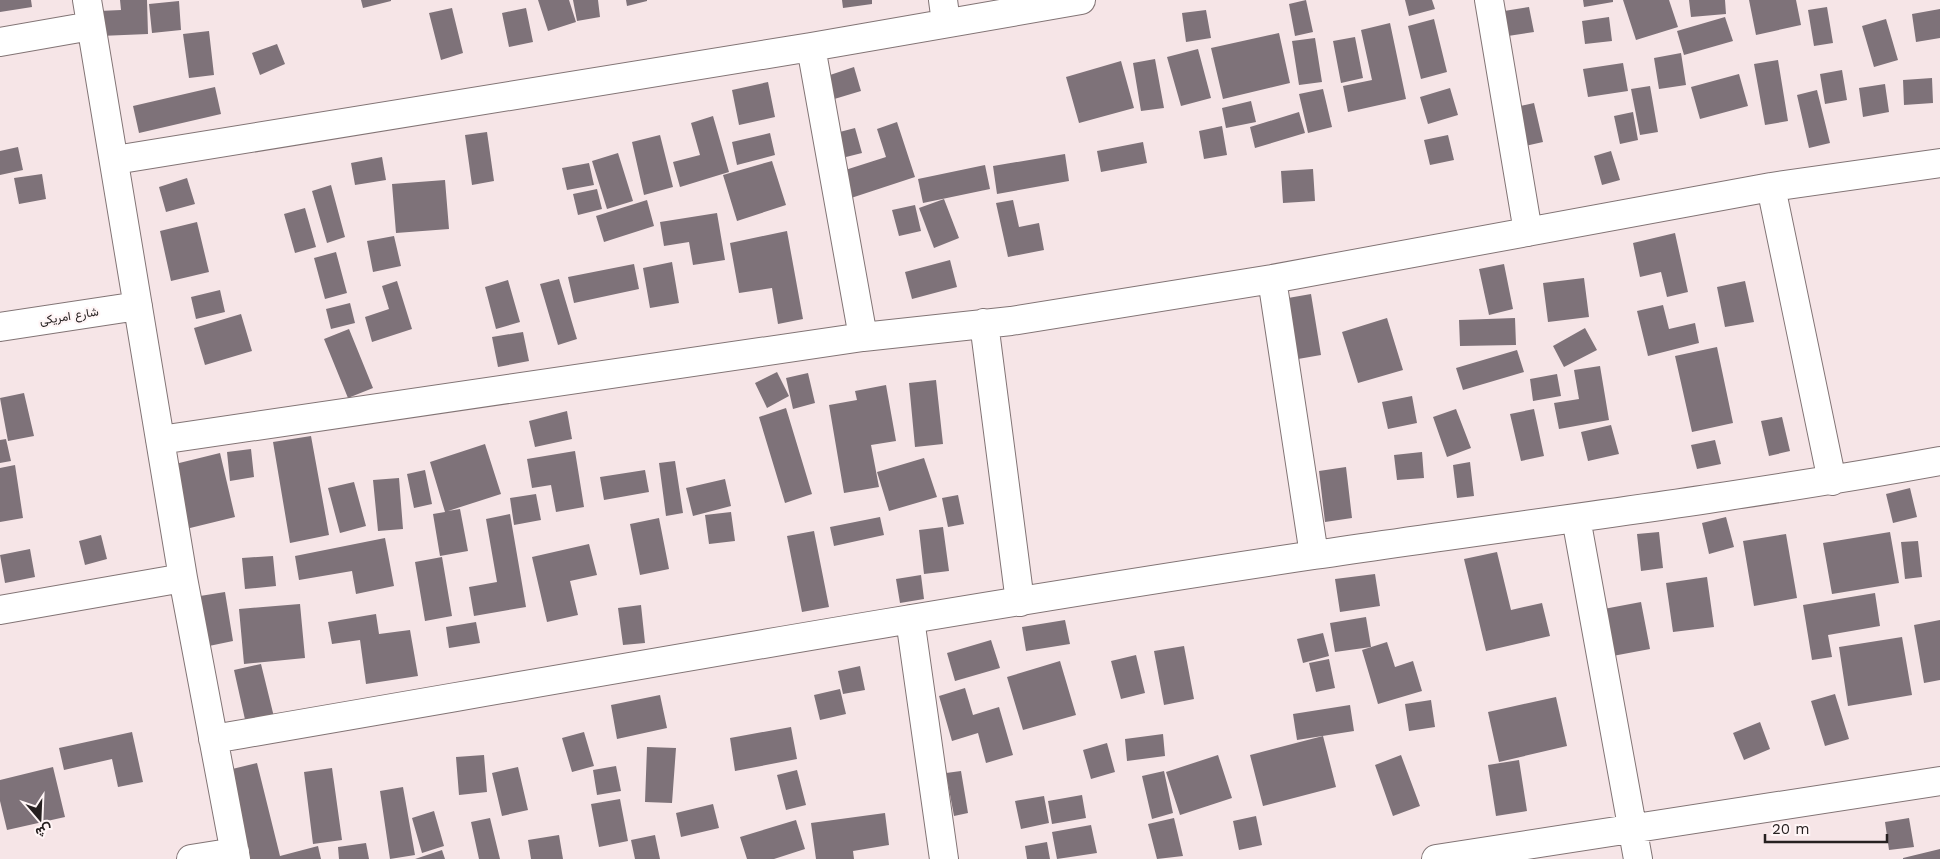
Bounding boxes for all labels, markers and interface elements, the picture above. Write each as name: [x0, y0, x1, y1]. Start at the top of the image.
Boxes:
street label: شارع امريكى: [38, 304, 100, 330]
north arrow: [15, 794, 65, 844]
scale bar: [1765, 812, 1888, 844]
text: ش: [33, 820, 55, 842]
text: 20 m: [1772, 820, 1810, 838]

